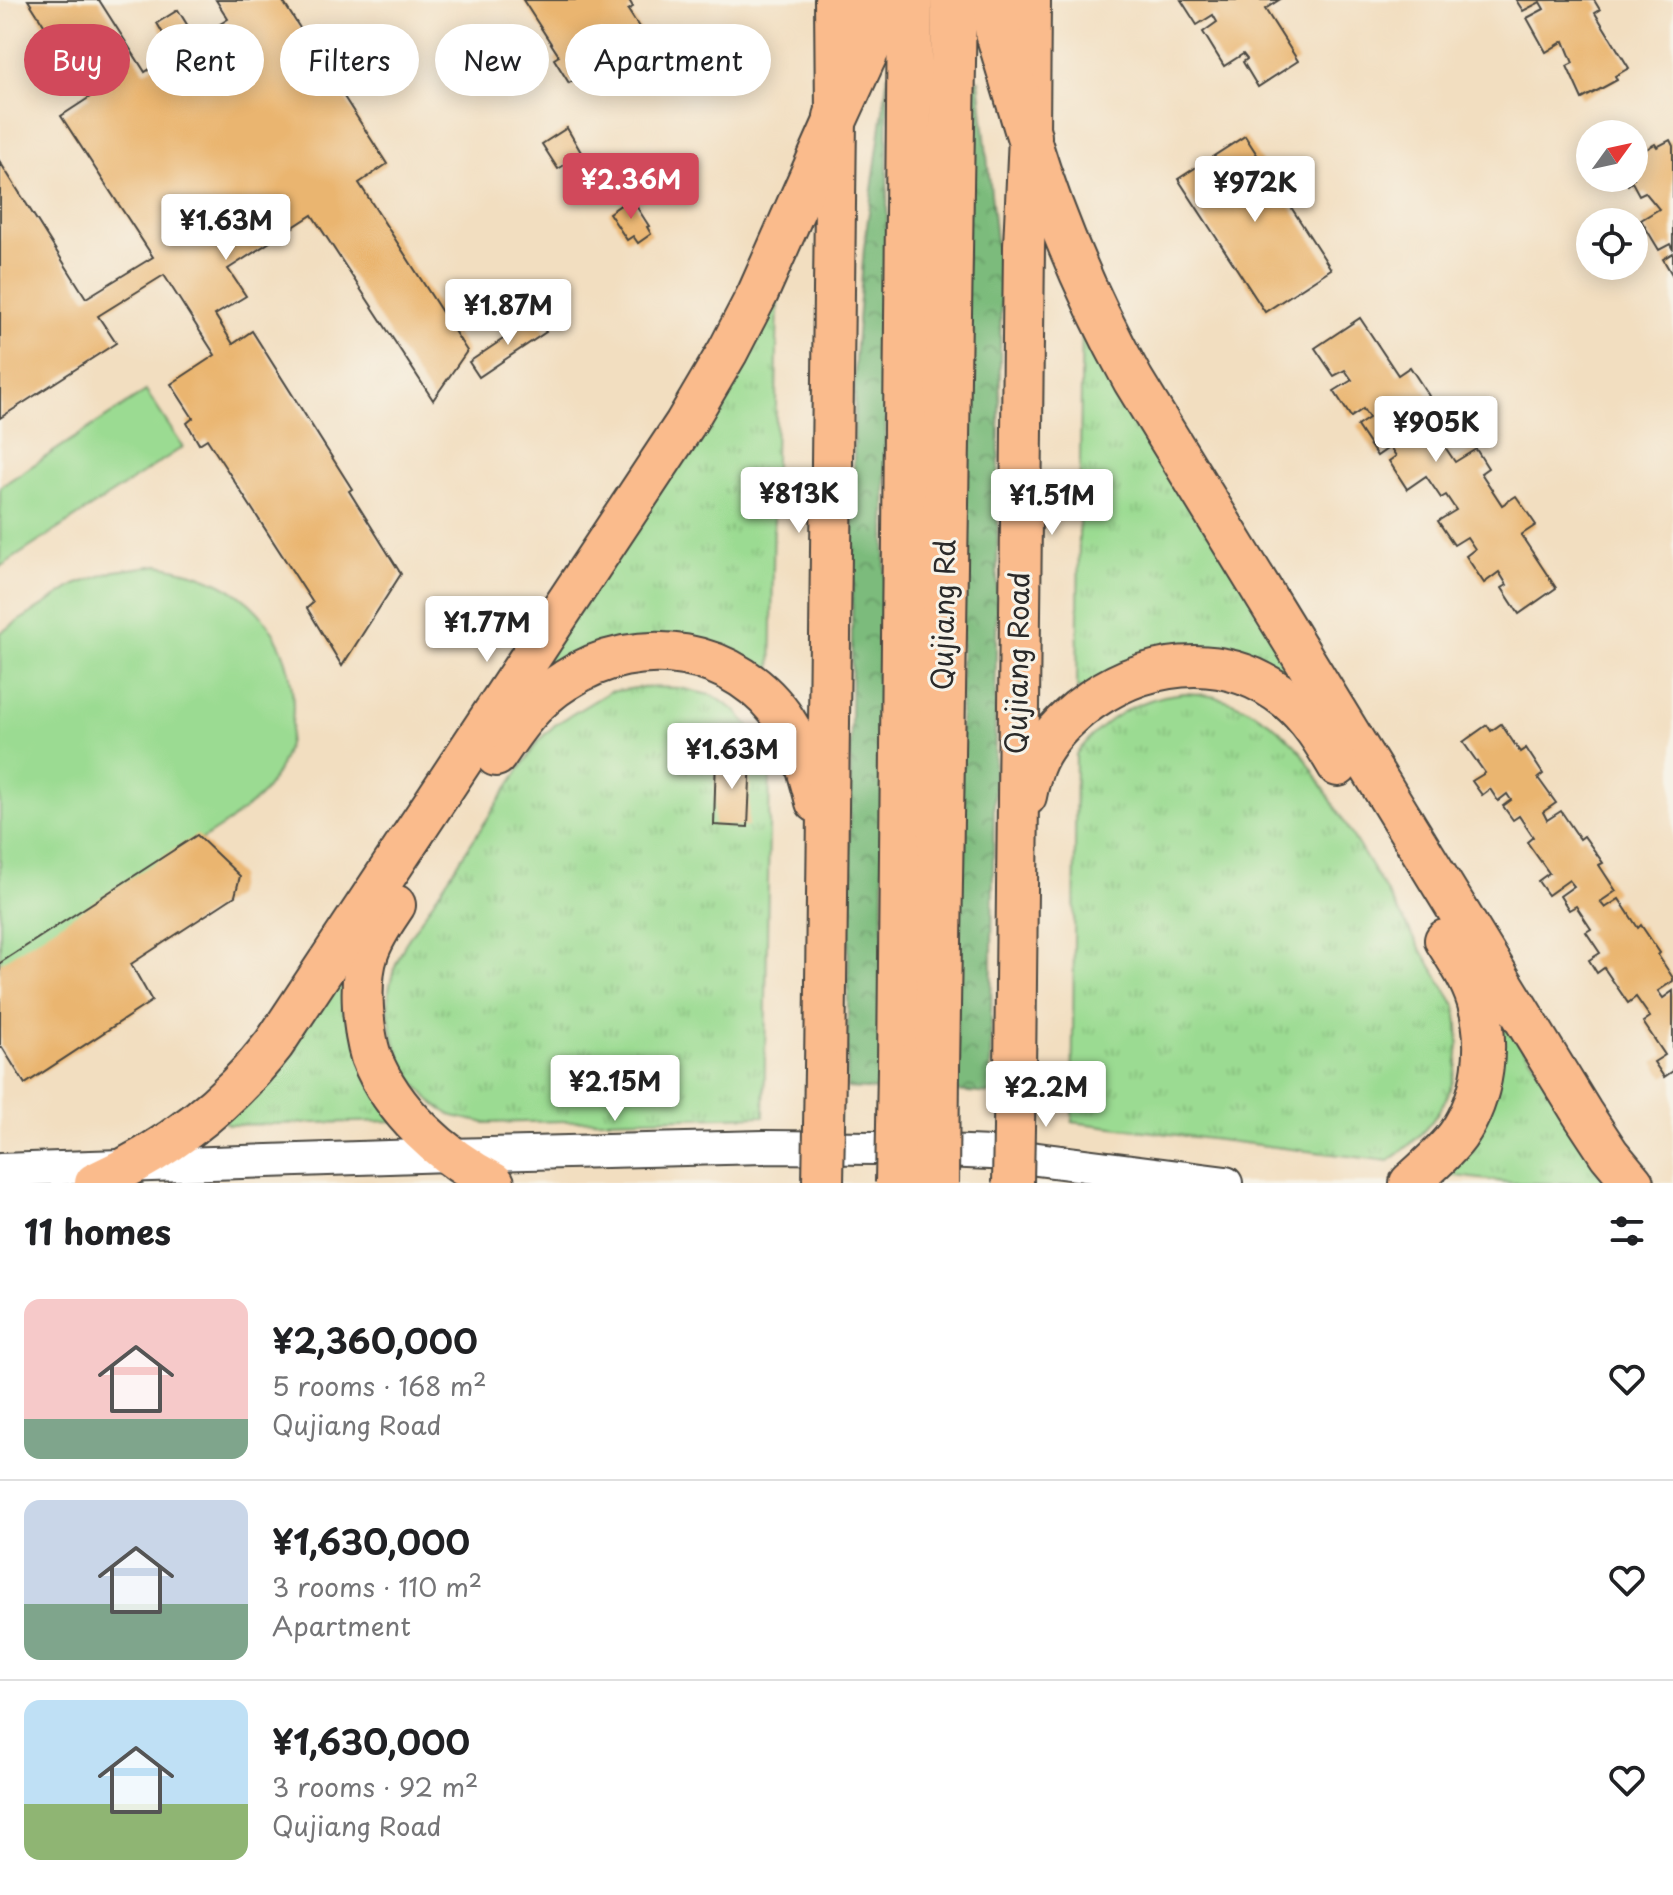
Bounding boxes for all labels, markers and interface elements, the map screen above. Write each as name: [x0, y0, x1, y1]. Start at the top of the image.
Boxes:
chip: Buy: [24, 24, 130, 96]
chip: Rent: [146, 24, 264, 96]
chip: Filters: [280, 24, 419, 96]
chip: New: [435, 24, 549, 96]
chip: Apartment: [565, 24, 771, 96]
north arrow: [1576, 120, 1648, 192]
map controls: [1576, 120, 1648, 280]
pin: ¥2.36M: [566, 153, 696, 221]
pin: ¥972K: [1199, 156, 1311, 224]
text: ¥2.36M: [581, 159, 681, 198]
text: ¥972K: [1213, 162, 1297, 201]
pin: ¥1.63M: [161, 194, 291, 262]
text: ¥1.63M: [179, 200, 273, 239]
button: locate: [1576, 208, 1648, 280]
pin: ¥1.87M: [443, 279, 573, 347]
text: ¥1.87M: [463, 285, 553, 324]
pin: ¥905K: [1380, 396, 1492, 464]
text: ¥905K: [1393, 402, 1479, 441]
pin: ¥813K: [743, 467, 855, 535]
pin: ¥1.51M: [987, 469, 1117, 537]
text: ¥813K: [759, 473, 839, 512]
text: ¥1.51M: [1009, 475, 1095, 514]
street label: Qujiang Rd: [920, 539, 965, 691]
street label: Qujiang Road: [993, 571, 1040, 755]
pin: ¥1.77M: [422, 596, 552, 664]
text: ¥1.77M: [443, 602, 531, 641]
pin: ¥1.63M: [667, 723, 797, 791]
text: ¥1.63M: [685, 729, 779, 768]
pin: ¥2.15M: [550, 1055, 680, 1123]
text: ¥2.15M: [569, 1061, 661, 1100]
pin: ¥2.2M: [990, 1061, 1102, 1129]
text: ¥2.2M: [1004, 1067, 1088, 1106]
text: 11 homes: [24, 1205, 171, 1257]
icon: filters: [1605, 1209, 1649, 1253]
text: ¥2,360,000: [272, 1314, 478, 1366]
icon: home: [88, 1331, 184, 1427]
icon: heart: [1605, 1357, 1649, 1401]
text: 5 rooms · 168 m²: [272, 1366, 487, 1405]
text: Qujiang Road: [272, 1405, 442, 1444]
text: ¥1,630,000: [272, 1515, 470, 1567]
icon: home: [88, 1532, 184, 1628]
icon: heart: [1605, 1558, 1649, 1602]
text: 3 rooms · 110 m²: [272, 1567, 482, 1606]
text: Apartment: [272, 1606, 411, 1645]
text: ¥1,630,000: [272, 1715, 470, 1767]
icon: home: [88, 1732, 184, 1828]
icon: heart: [1605, 1758, 1649, 1802]
text: 3 rooms · 92 m²: [272, 1767, 478, 1806]
text: Qujiang Road: [272, 1806, 442, 1845]

